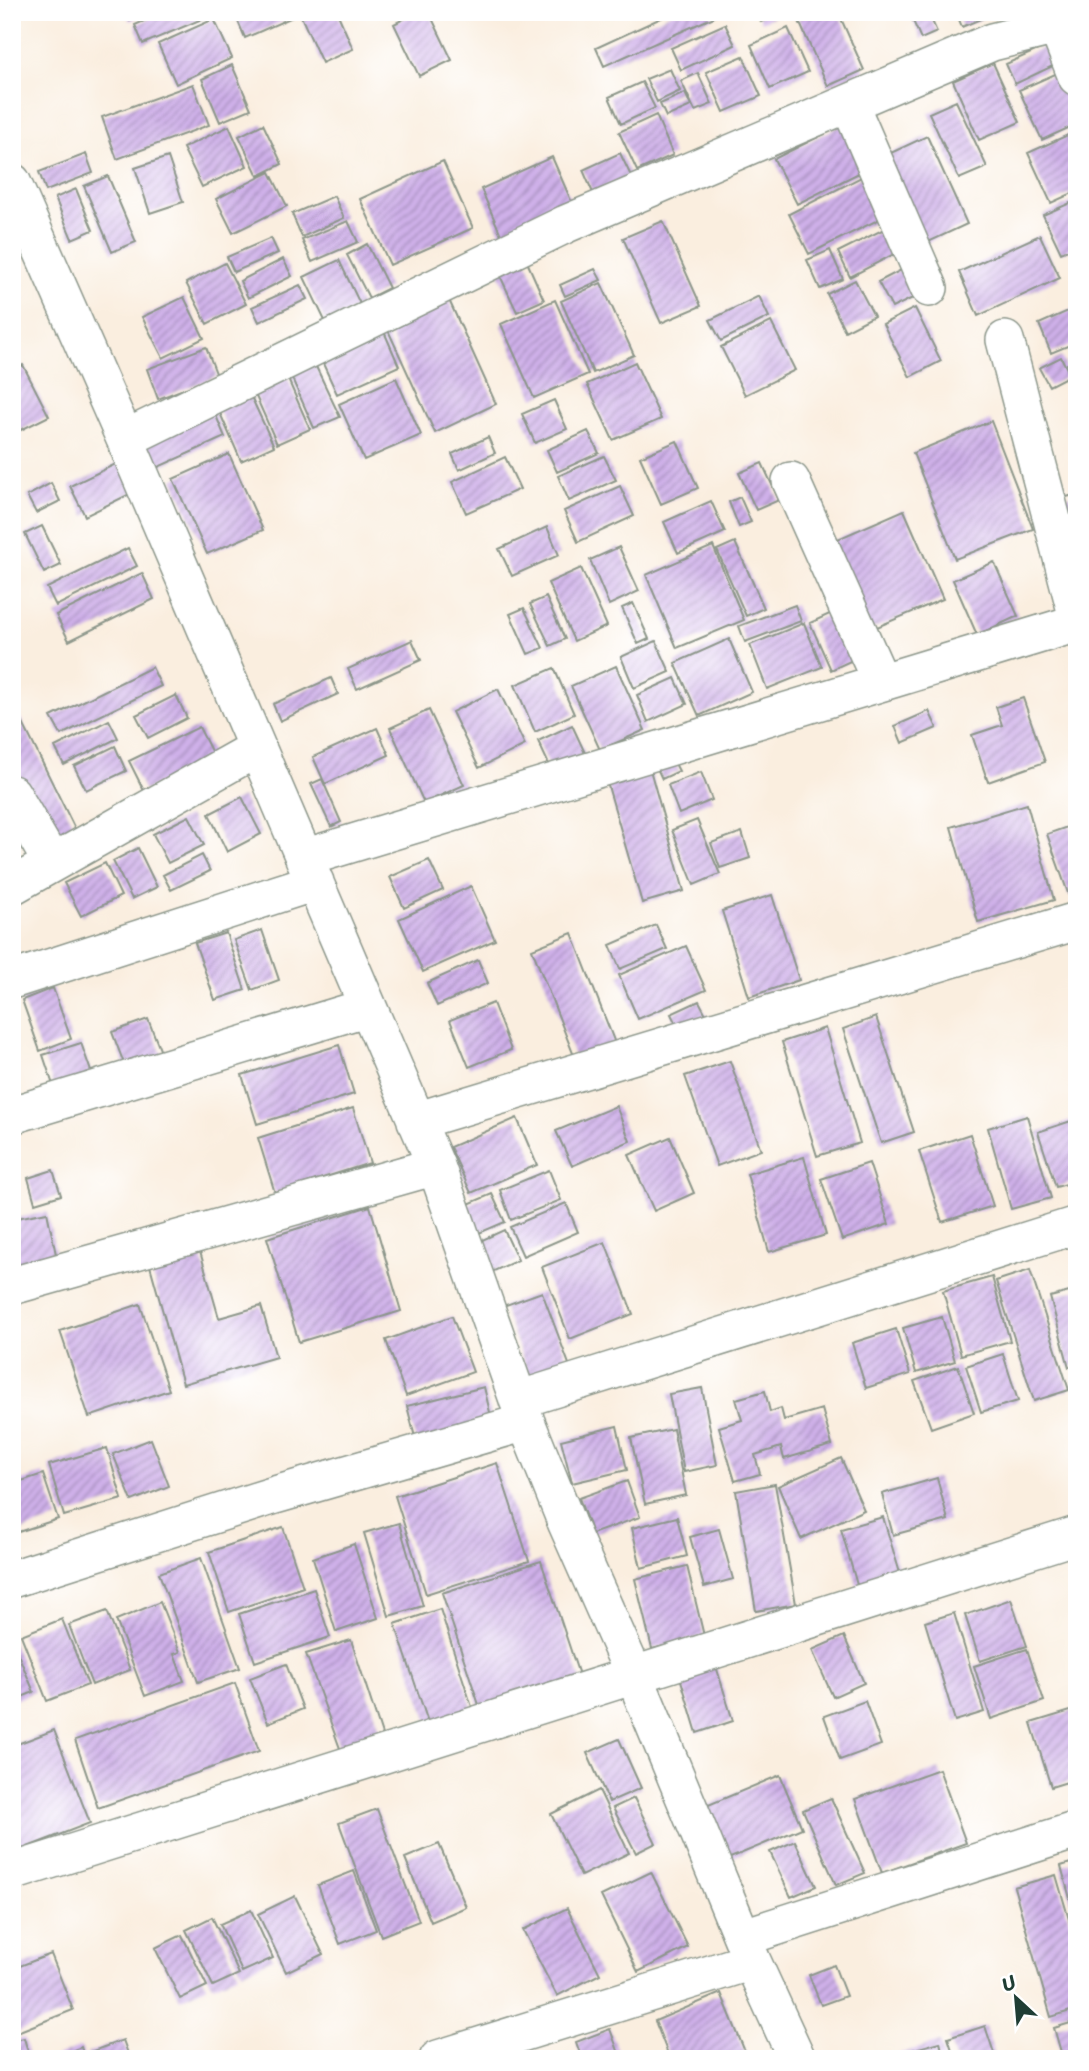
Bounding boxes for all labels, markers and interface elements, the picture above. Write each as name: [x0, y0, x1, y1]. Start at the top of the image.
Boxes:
north arrow: [981, 1962, 1050, 2032]
text: U: [996, 1965, 1023, 2001]

